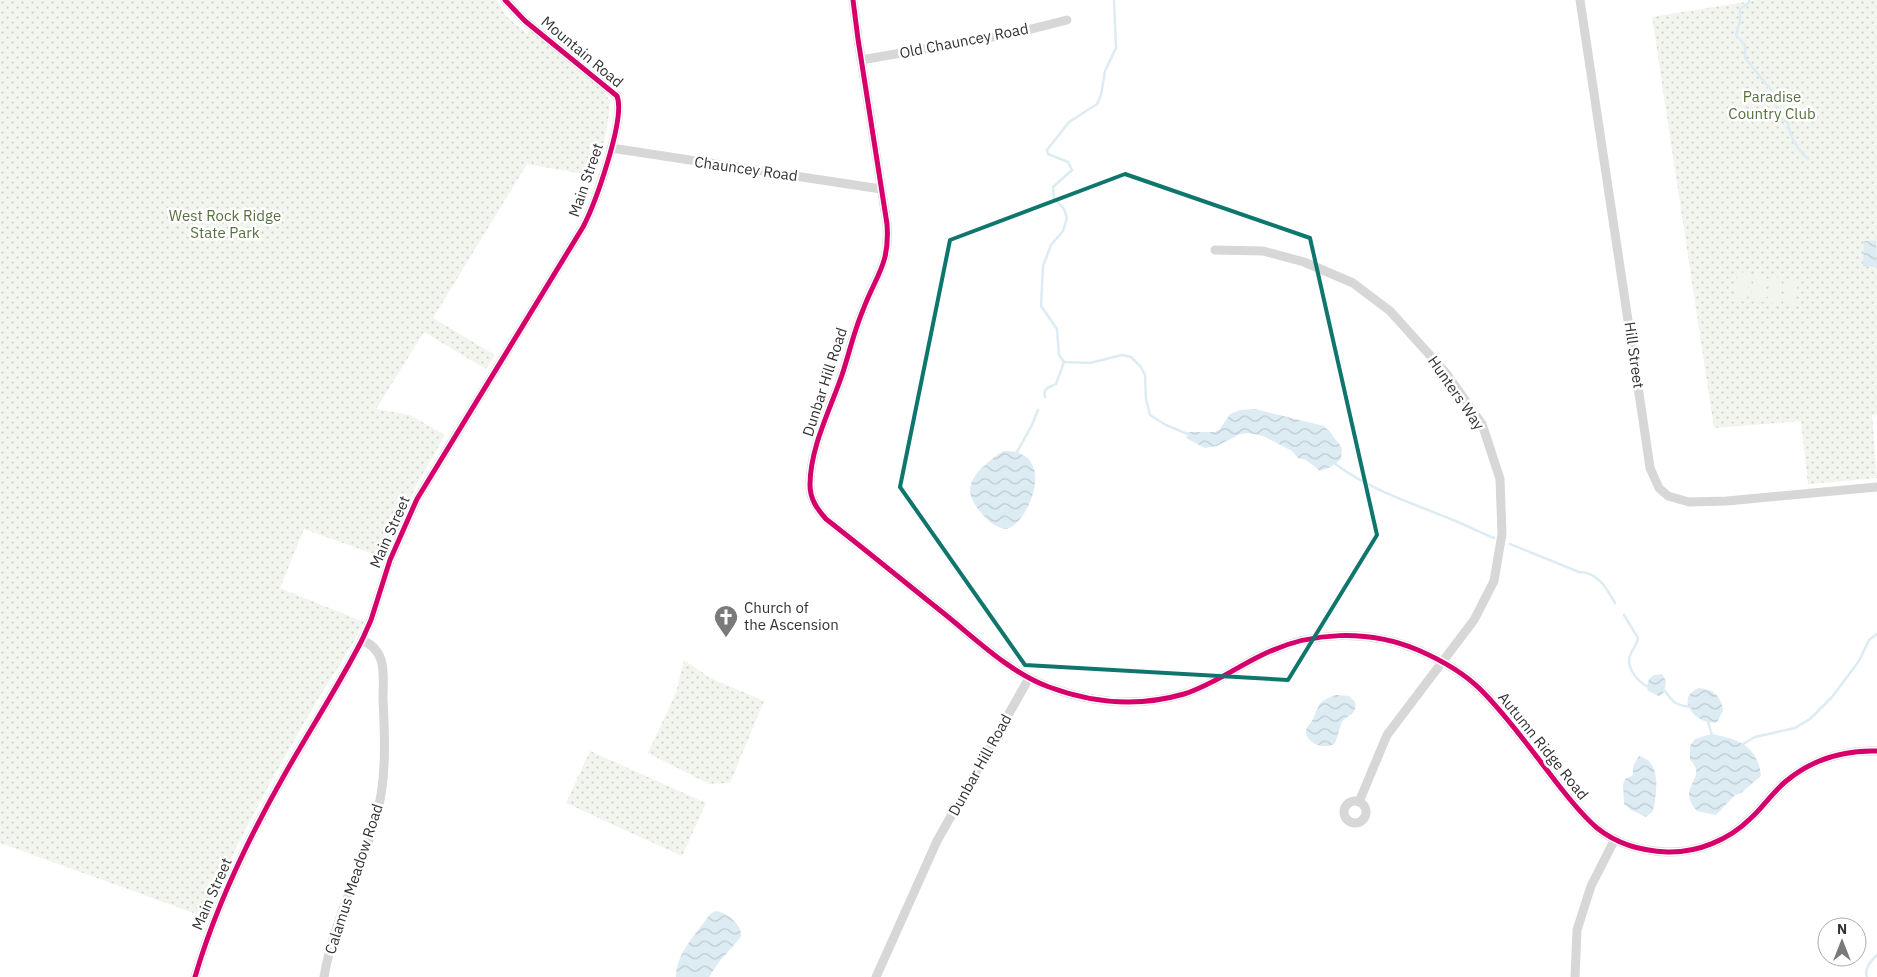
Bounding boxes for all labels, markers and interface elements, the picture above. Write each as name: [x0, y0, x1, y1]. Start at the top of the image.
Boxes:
street label: Mountain Road: [537, 12, 627, 91]
street label: Old Chauncey Road: [898, 19, 1030, 62]
park label: Paradise Country Club: [1728, 87, 1816, 123]
street label: Main Street: [564, 140, 607, 219]
street label: Chauncey Road: [693, 152, 799, 185]
park label: West Rock Ridge State Park: [169, 206, 281, 242]
street label: Hill Street: [1620, 320, 1649, 389]
street label: Dunbar Hill Road: [798, 325, 851, 439]
street label: Hunters Way: [1424, 352, 1489, 434]
street label: Main Street: [365, 493, 414, 571]
place label: Church of the Ascension: [744, 598, 839, 634]
church icon: Church of the Ascension: [713, 604, 739, 638]
street label: Autumn Ridge Road: [1494, 688, 1593, 803]
street label: Dunbar Hill Road: [944, 711, 1015, 819]
street label: Calamus Meadow Road: [320, 801, 387, 956]
street label: Main Street: [187, 855, 236, 933]
north arrow: [1817, 917, 1867, 967]
text: N: [1837, 920, 1847, 938]

